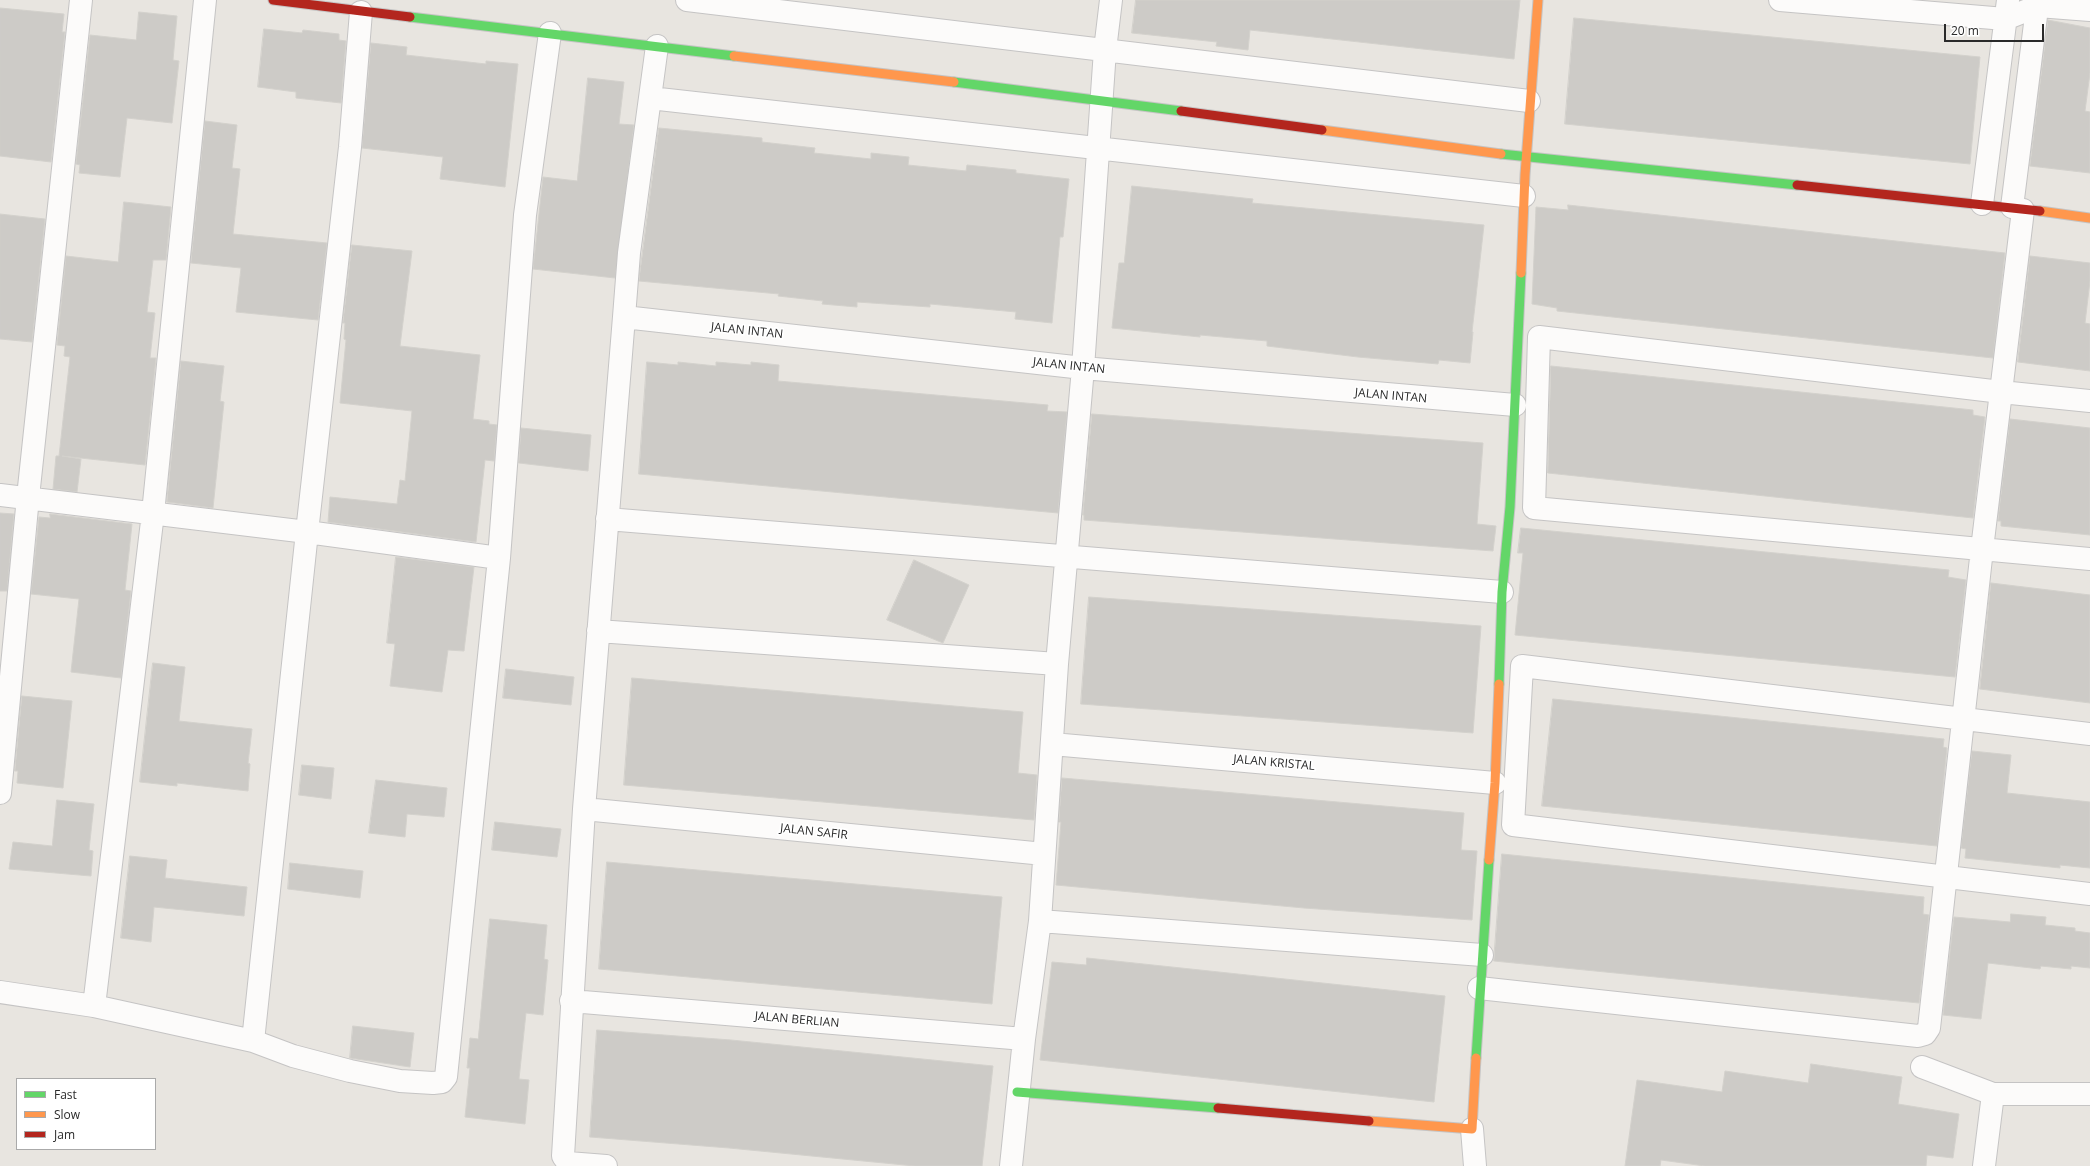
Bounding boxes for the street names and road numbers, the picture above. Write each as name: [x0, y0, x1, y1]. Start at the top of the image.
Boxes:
street label: JALAN INTAN: [710, 320, 784, 342]
street label: JALAN INTAN: [1032, 355, 1106, 377]
street label: JALAN INTAN: [1354, 386, 1428, 406]
street label: JALAN KRISTAL: [1233, 752, 1315, 774]
street label: JALAN SAFIR: [779, 821, 849, 843]
street label: JALAN BERLIAN: [754, 1009, 840, 1031]

